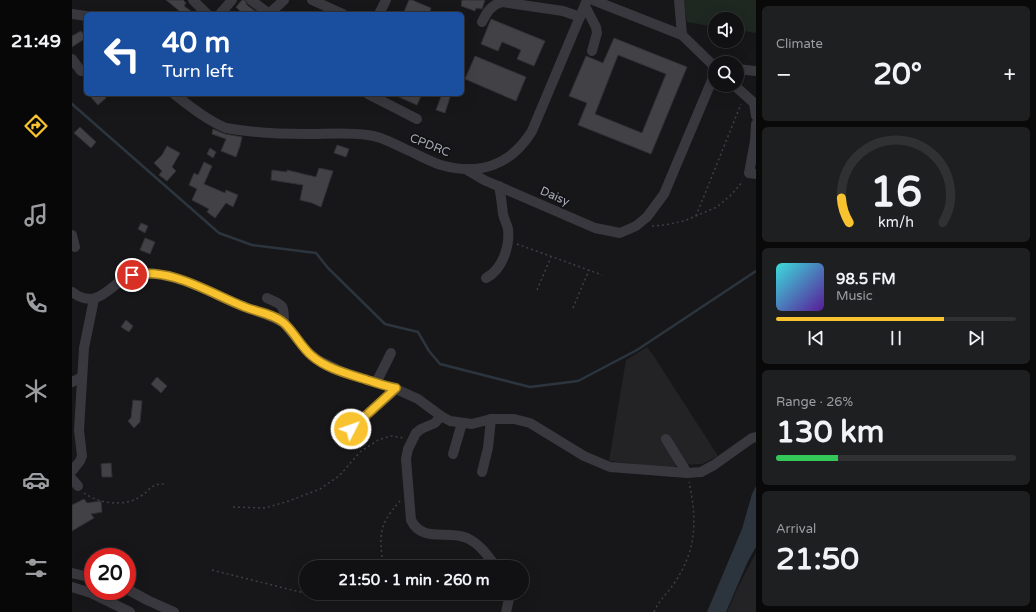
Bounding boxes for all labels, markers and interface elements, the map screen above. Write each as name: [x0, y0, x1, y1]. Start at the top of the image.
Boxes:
map controls: [708, 12, 744, 92]
button: sound: [708, 12, 744, 48]
text: 40 m: [162, 26, 230, 60]
icon: left: [96, 28, 148, 80]
text: 21:49: [11, 30, 61, 52]
text: Climate: [776, 36, 823, 52]
button: search: [708, 56, 744, 92]
text: 20°: [873, 56, 922, 93]
text: Turn left: [162, 60, 234, 82]
text: −: [776, 62, 792, 88]
text: +: [1004, 62, 1016, 88]
icon: directions: [22, 112, 50, 140]
street label: CPDRC: [408, 131, 452, 159]
text: 16: [870, 168, 922, 218]
street label: Daisy: [538, 183, 572, 209]
icon: music: [22, 201, 50, 229]
text: km/h: [878, 213, 914, 230]
pin: [115, 258, 149, 292]
icon: arrive: [121, 264, 143, 286]
text: 98.5 FM: [836, 270, 896, 288]
text: Music: [836, 288, 873, 304]
icon: phone: [22, 289, 50, 317]
icon: previous: [805, 327, 827, 349]
icon: pause: [885, 327, 907, 349]
icon: next: [965, 327, 987, 349]
icon: climate: [22, 377, 50, 405]
text: Range · 26%: [776, 394, 853, 410]
position arrow: [330, 408, 372, 450]
text: 130 km: [776, 414, 884, 451]
icon: car: [22, 466, 50, 494]
text: Arrival: [776, 521, 816, 537]
text: 21:50: [776, 541, 859, 578]
speed limit sign: 20: [84, 548, 136, 600]
icon: filters: [22, 554, 50, 582]
text: 21:50 · 1 min · 260 m: [339, 571, 489, 589]

